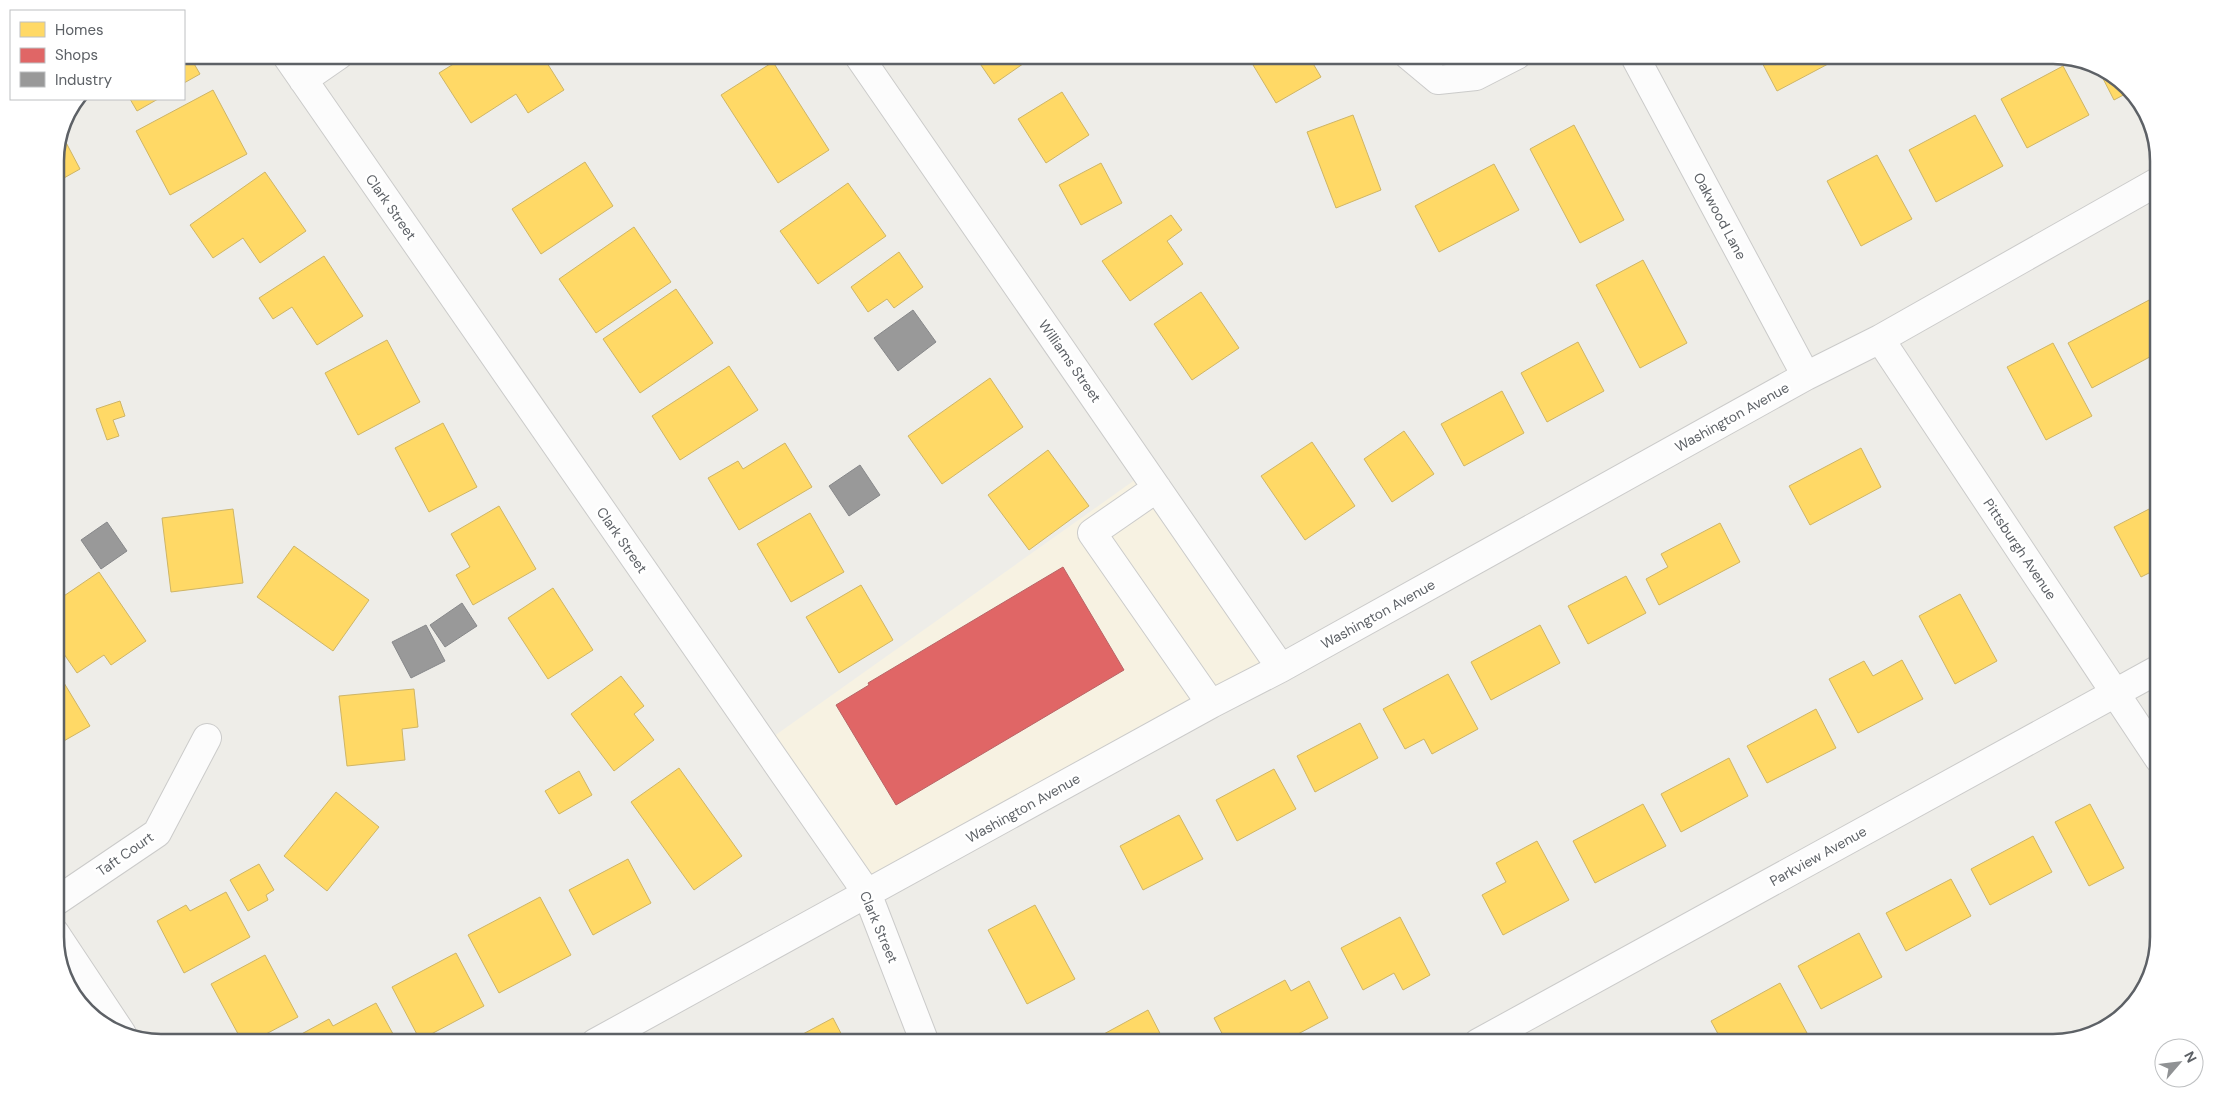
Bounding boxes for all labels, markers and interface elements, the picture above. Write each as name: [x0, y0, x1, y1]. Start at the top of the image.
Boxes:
legend: [10, 10, 185, 100]
text: Homes: [55, 20, 104, 40]
text: Shops: [55, 45, 98, 65]
text: Industry: [55, 70, 113, 90]
street label: Oakwood Lane: [1690, 169, 1751, 263]
street label: Clark Street: [362, 171, 420, 243]
street label: Williams Street: [1035, 316, 1105, 406]
street label: Washington Avenue: [1672, 378, 1792, 456]
street label: Pittsburgh Avenue: [1979, 495, 2061, 603]
street label: Clark Street: [593, 504, 651, 576]
street label: Washington Avenue: [1318, 575, 1438, 653]
street label: Washington Avenue: [963, 769, 1083, 847]
street label: Parkview Avenue: [1766, 822, 1870, 890]
street label: Taft Court: [93, 828, 157, 880]
street label: Clark Street: [856, 888, 902, 966]
north arrow: [2154, 1038, 2204, 1088]
text: N: [2180, 1048, 2201, 1066]

